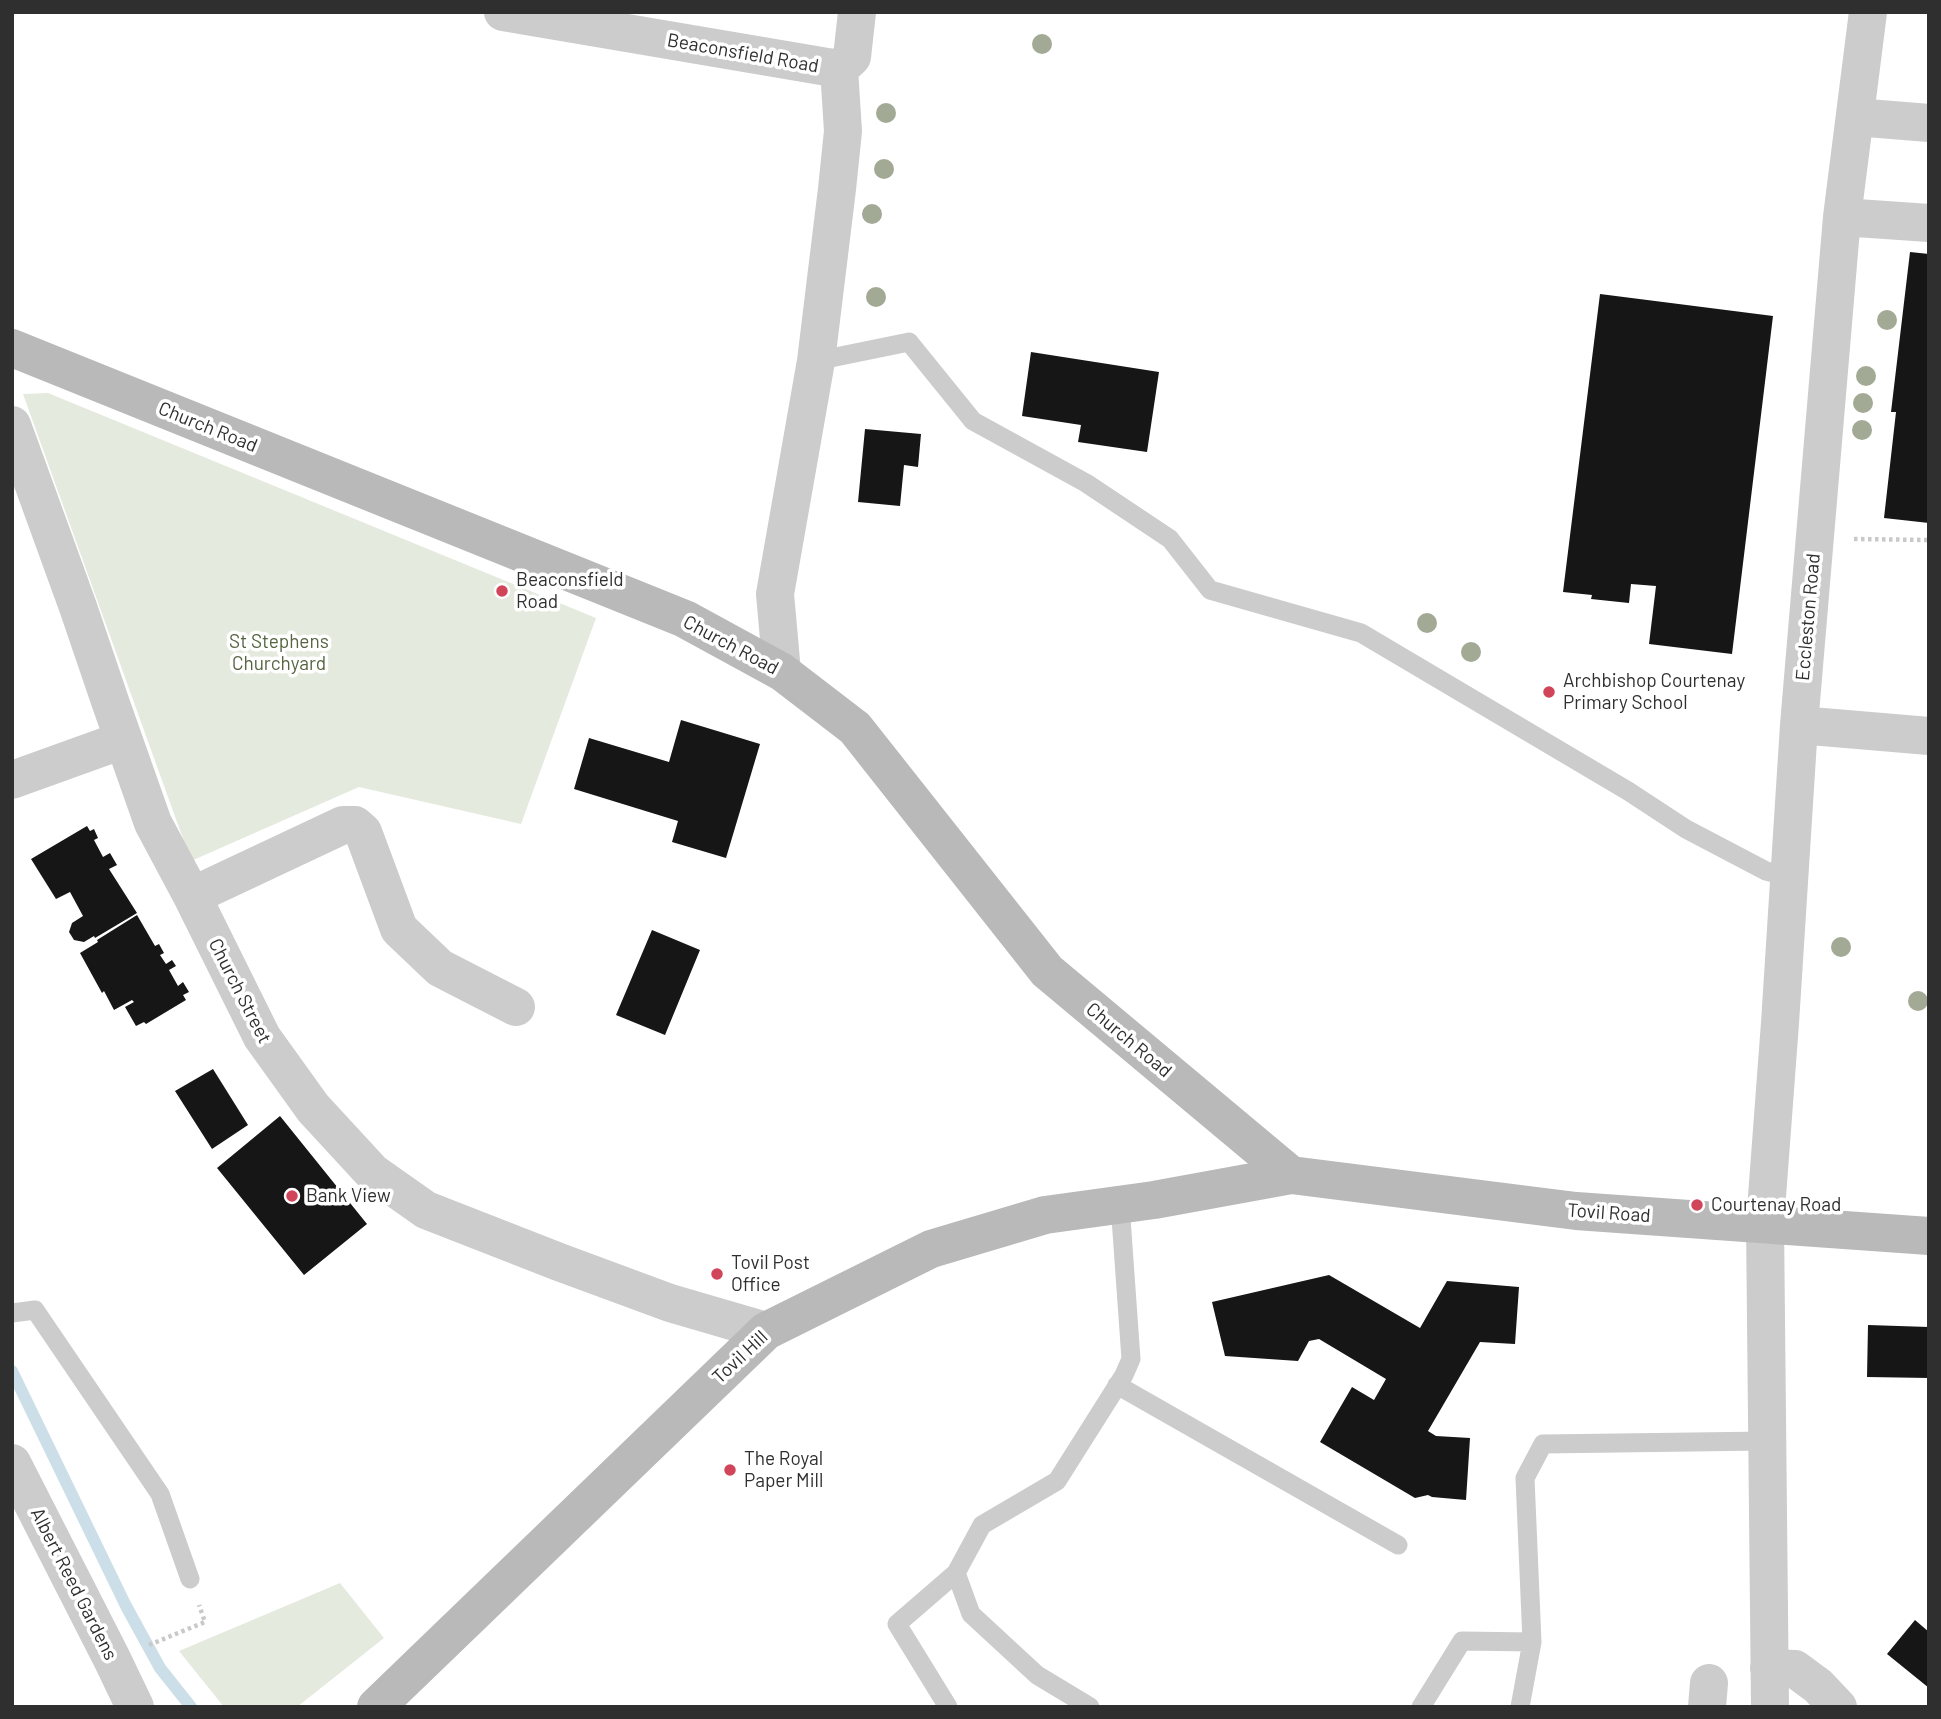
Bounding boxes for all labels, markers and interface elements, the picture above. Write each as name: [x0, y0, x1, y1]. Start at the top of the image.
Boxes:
street label: Beaconsfield Road: [665, 28, 821, 78]
street label: Church Road: [155, 397, 261, 457]
street label: Eccleston Road: [1791, 552, 1825, 682]
place label: Beaconsfield Road: [516, 569, 624, 613]
marker: Beaconsfield Road: [494, 583, 510, 599]
street label: Church Road: [679, 610, 783, 680]
park label: St Stephens Churchyard: [229, 631, 329, 675]
place label: Archbishop Courtenay Primary School: [1563, 670, 1745, 714]
marker: Archbishop Courtenay Primary School: [1541, 684, 1557, 700]
street label: Church Street: [204, 935, 276, 1047]
street label: Church Road: [1082, 998, 1176, 1082]
place label: Bank View: [306, 1185, 391, 1207]
marker: Bank View: [284, 1188, 300, 1204]
place label: Courtenay Road: [1711, 1194, 1841, 1216]
marker: Courtenay Road: [1689, 1197, 1705, 1213]
street label: Tovil Road: [1567, 1199, 1651, 1227]
place label: Tovil Post Office: [731, 1252, 810, 1296]
marker: Tovil Post Office: [709, 1266, 725, 1282]
street label: Tovil Hill: [708, 1326, 772, 1388]
place label: The Royal Paper Mill: [744, 1448, 823, 1492]
marker: The Royal Paper Mill: [722, 1462, 738, 1478]
street label: Albert Reed Gardens: [26, 1504, 122, 1664]

